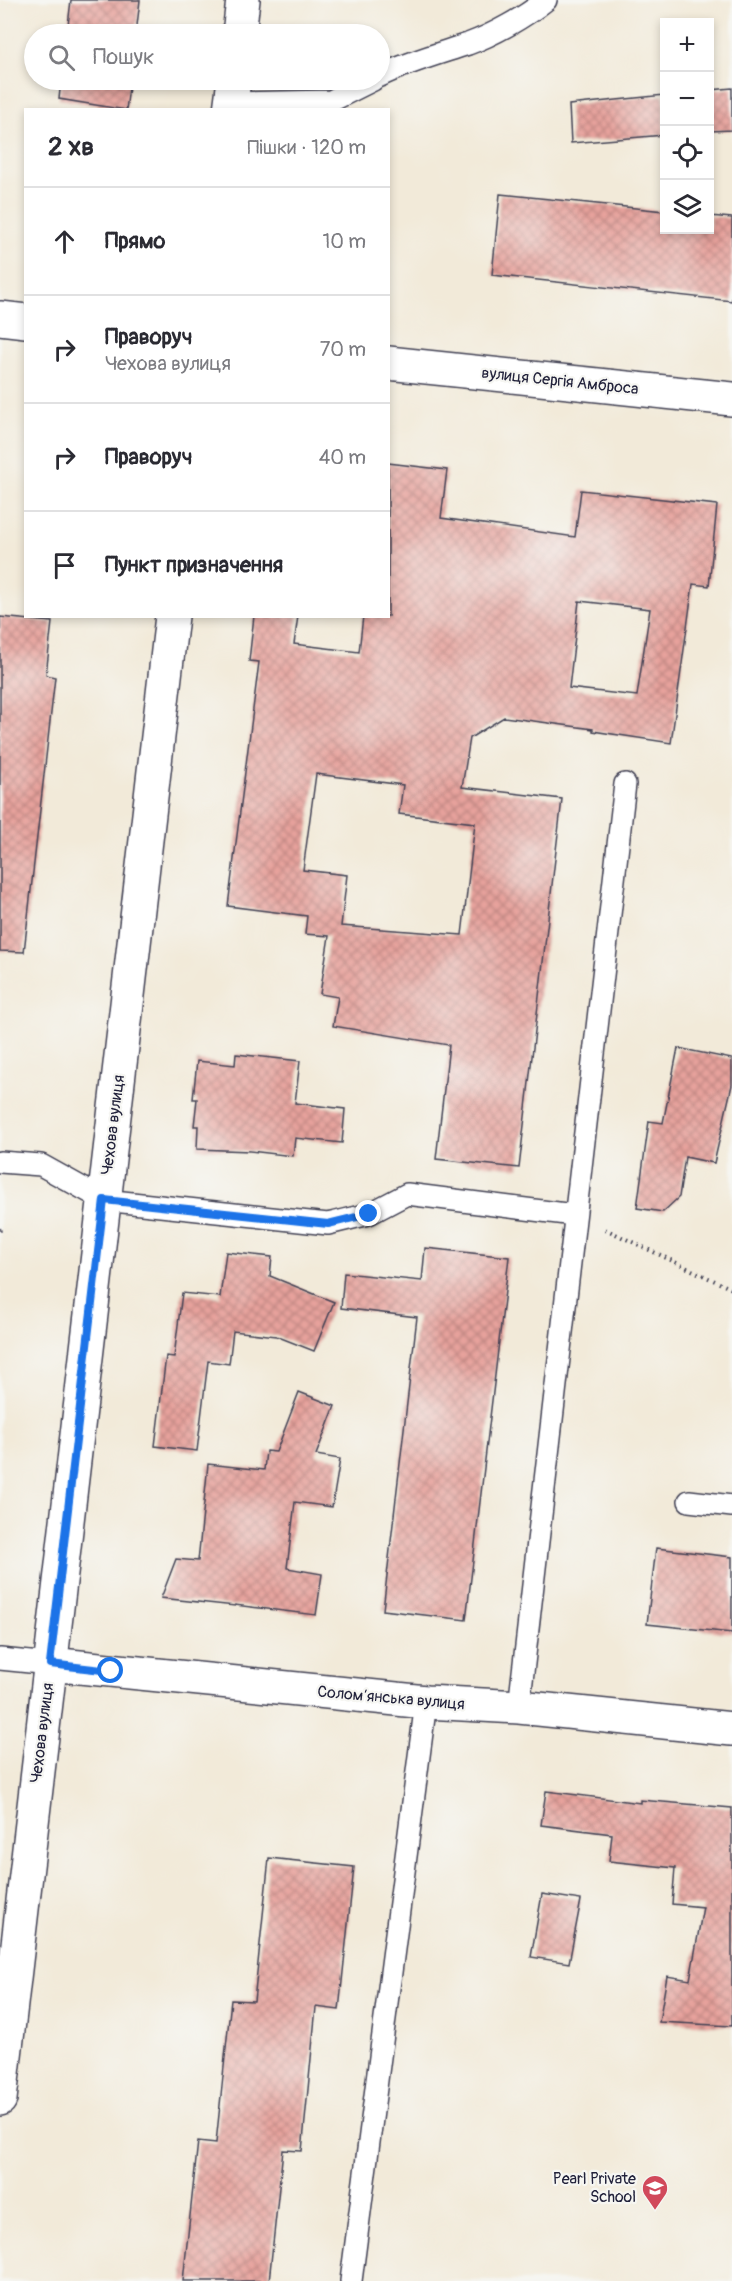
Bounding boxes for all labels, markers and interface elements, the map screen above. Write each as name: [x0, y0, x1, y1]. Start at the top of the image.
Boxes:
map controls: [660, 18, 714, 234]
button: +: [660, 18, 714, 72]
search box: [24, 24, 390, 90]
icon: search: [45, 41, 78, 74]
text: Пошук: [93, 43, 154, 71]
button: −: [660, 72, 714, 126]
button: locate: [660, 126, 714, 180]
text: 2 хв: [48, 131, 94, 163]
text: Пішки · 120 m: [247, 135, 366, 160]
button: layers: [660, 180, 714, 234]
icon: ahead: [48, 225, 81, 258]
text: Прямо: [105, 227, 165, 255]
text: 10 m: [322, 229, 366, 254]
text: Праворуч: [105, 323, 192, 351]
icon: right: [48, 333, 81, 366]
text: 70 m: [320, 337, 366, 362]
text: Чехова вулиця: [105, 351, 231, 376]
street label: вулиця Сергія Амброса: [481, 363, 639, 399]
icon: right: [48, 441, 81, 474]
text: Праворуч: [105, 443, 192, 471]
text: 40 m: [319, 445, 366, 470]
icon: arrive: [48, 549, 81, 582]
text: Пункт призначення: [105, 551, 283, 579]
street label: Чехова вулиця: [97, 1074, 129, 1176]
route end: [355, 1200, 381, 1226]
route start: [97, 1657, 123, 1683]
street label: Чехова вулиця: [26, 1682, 58, 1784]
street label: Соломʼянська вулиця: [317, 1682, 465, 1714]
place label: Pearl Private School: [553, 2169, 636, 2207]
school or university icon: Pearl Private School: [640, 2173, 670, 2211]

